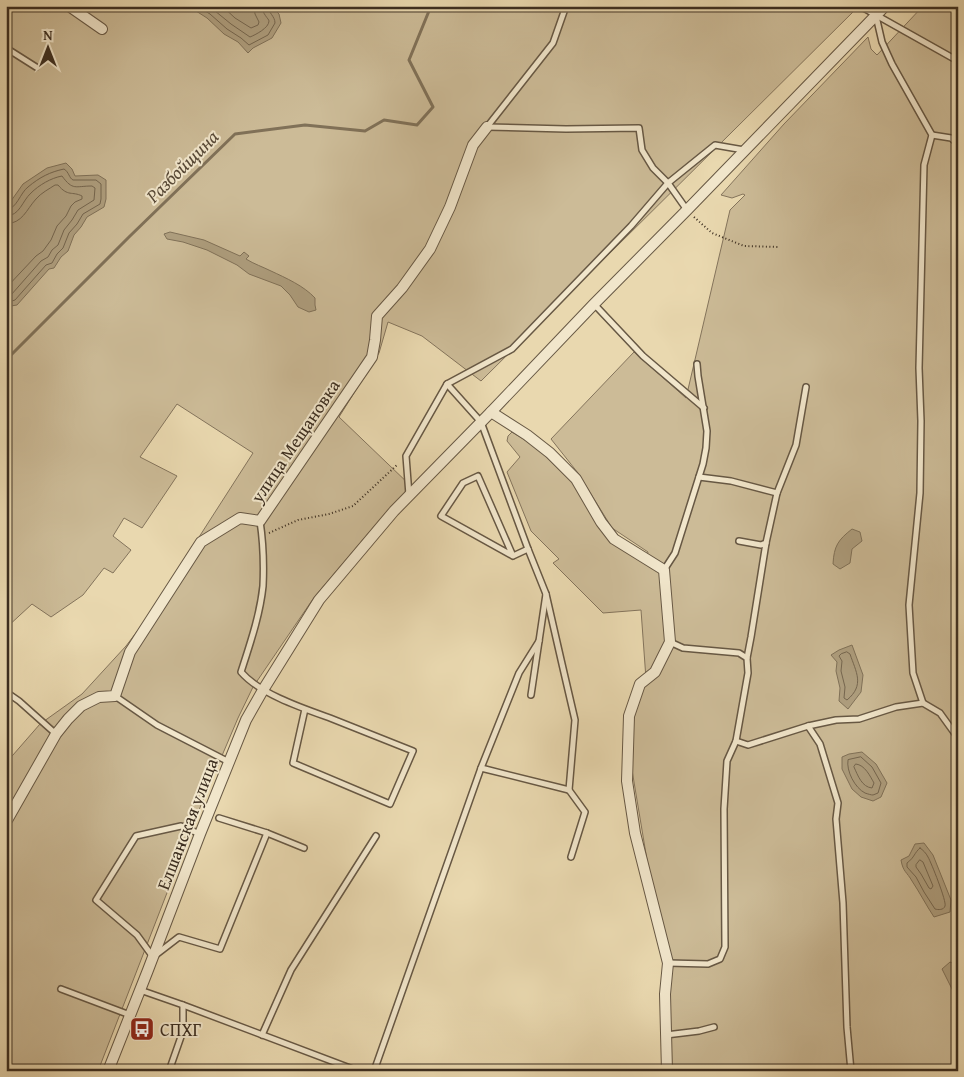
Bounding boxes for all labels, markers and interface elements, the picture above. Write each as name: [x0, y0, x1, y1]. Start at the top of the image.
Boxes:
north arrow: [22, 22, 72, 72]
text: N: [43, 25, 53, 45]
water label: Разбойщина: [139, 123, 225, 209]
street label: улица Мещановка: [243, 373, 347, 509]
street label: Елшанская улица: [149, 754, 225, 894]
bus stop icon: СПХГ: [129, 1016, 155, 1042]
place label: СПХГ: [160, 1016, 202, 1043]

